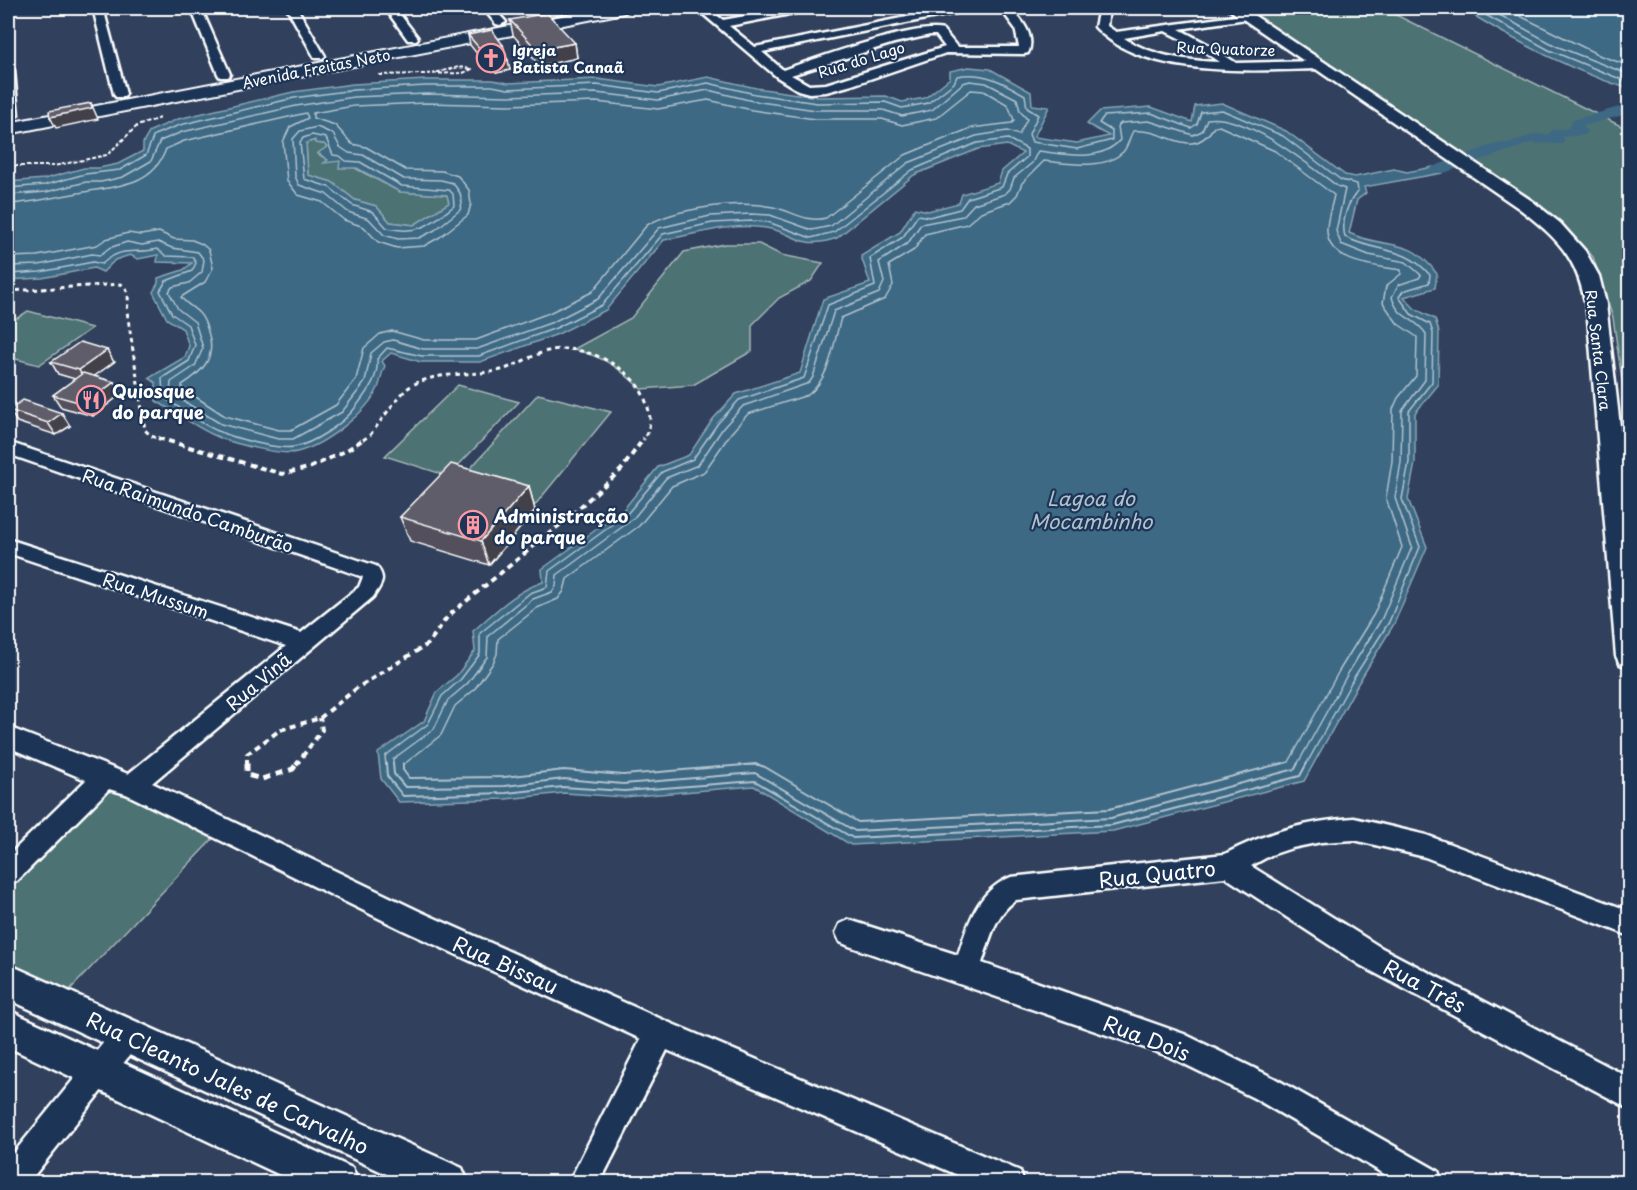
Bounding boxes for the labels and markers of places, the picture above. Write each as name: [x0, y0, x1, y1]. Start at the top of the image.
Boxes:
place label: Igreja Batista Canaã: [512, 38, 625, 78]
church icon: Igreja Batista Canaã: [475, 42, 507, 74]
place label: Quiosque do parque: [112, 377, 204, 425]
restaurant icon: Quiosque do parque: [75, 384, 107, 416]
place label: Administração do parque: [493, 502, 629, 550]
building icon: Administração do parque: [457, 509, 489, 541]

